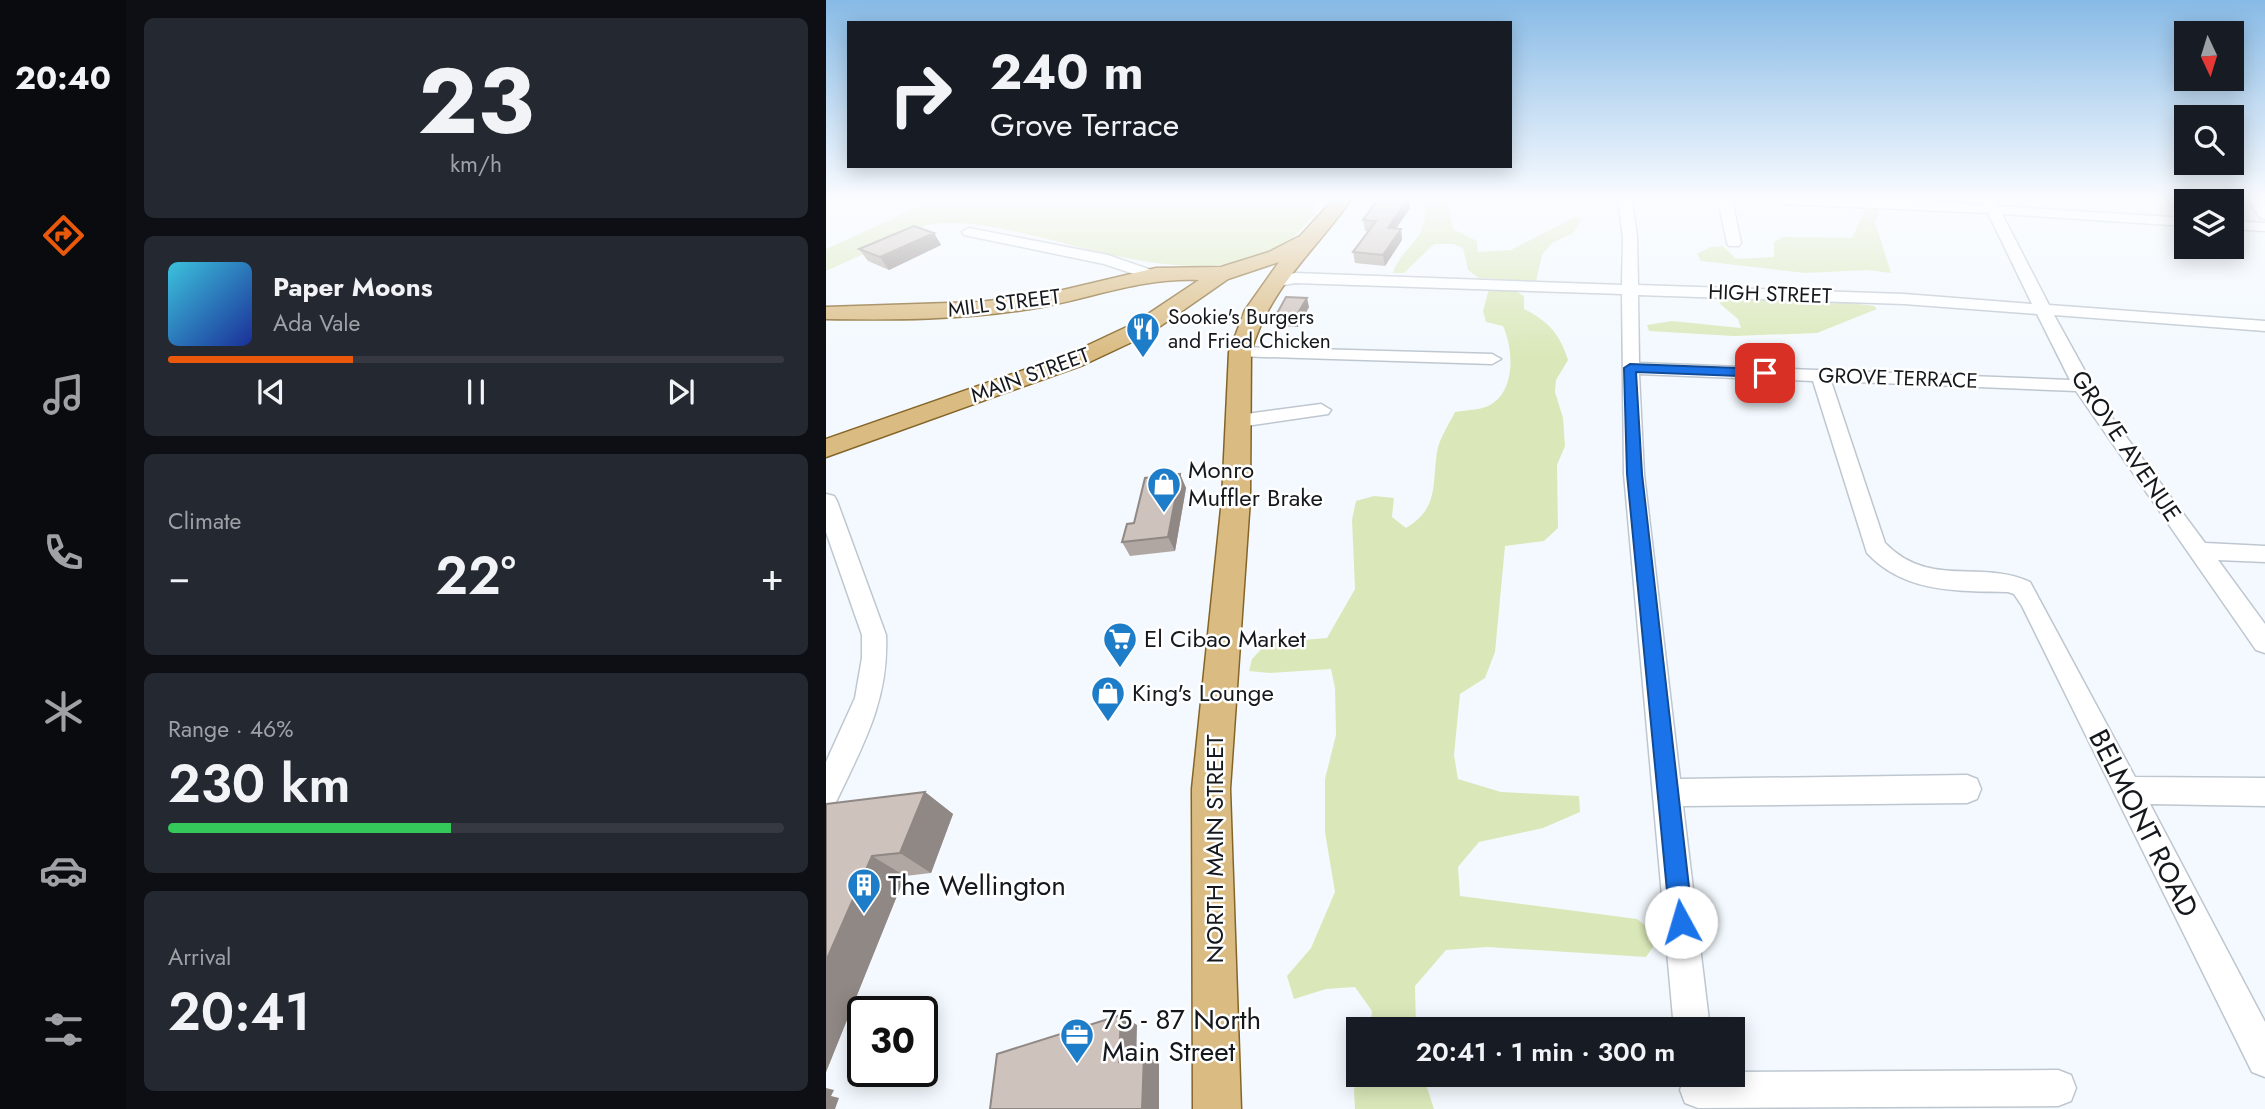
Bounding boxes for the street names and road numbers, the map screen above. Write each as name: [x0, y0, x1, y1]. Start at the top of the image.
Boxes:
street label: HIGH STREET: [1708, 277, 1833, 311]
street label: MILL STREET: [946, 281, 1062, 325]
street label: MAIN STREET: [966, 340, 1094, 410]
street label: GROVE TERRACE: [1818, 360, 1978, 396]
street label: GROVE AVENUE: [2063, 363, 2190, 528]
street label: BELMONT ROAD: [2079, 722, 2209, 924]
street label: NORTH MAIN STREET: [1197, 735, 1232, 963]

